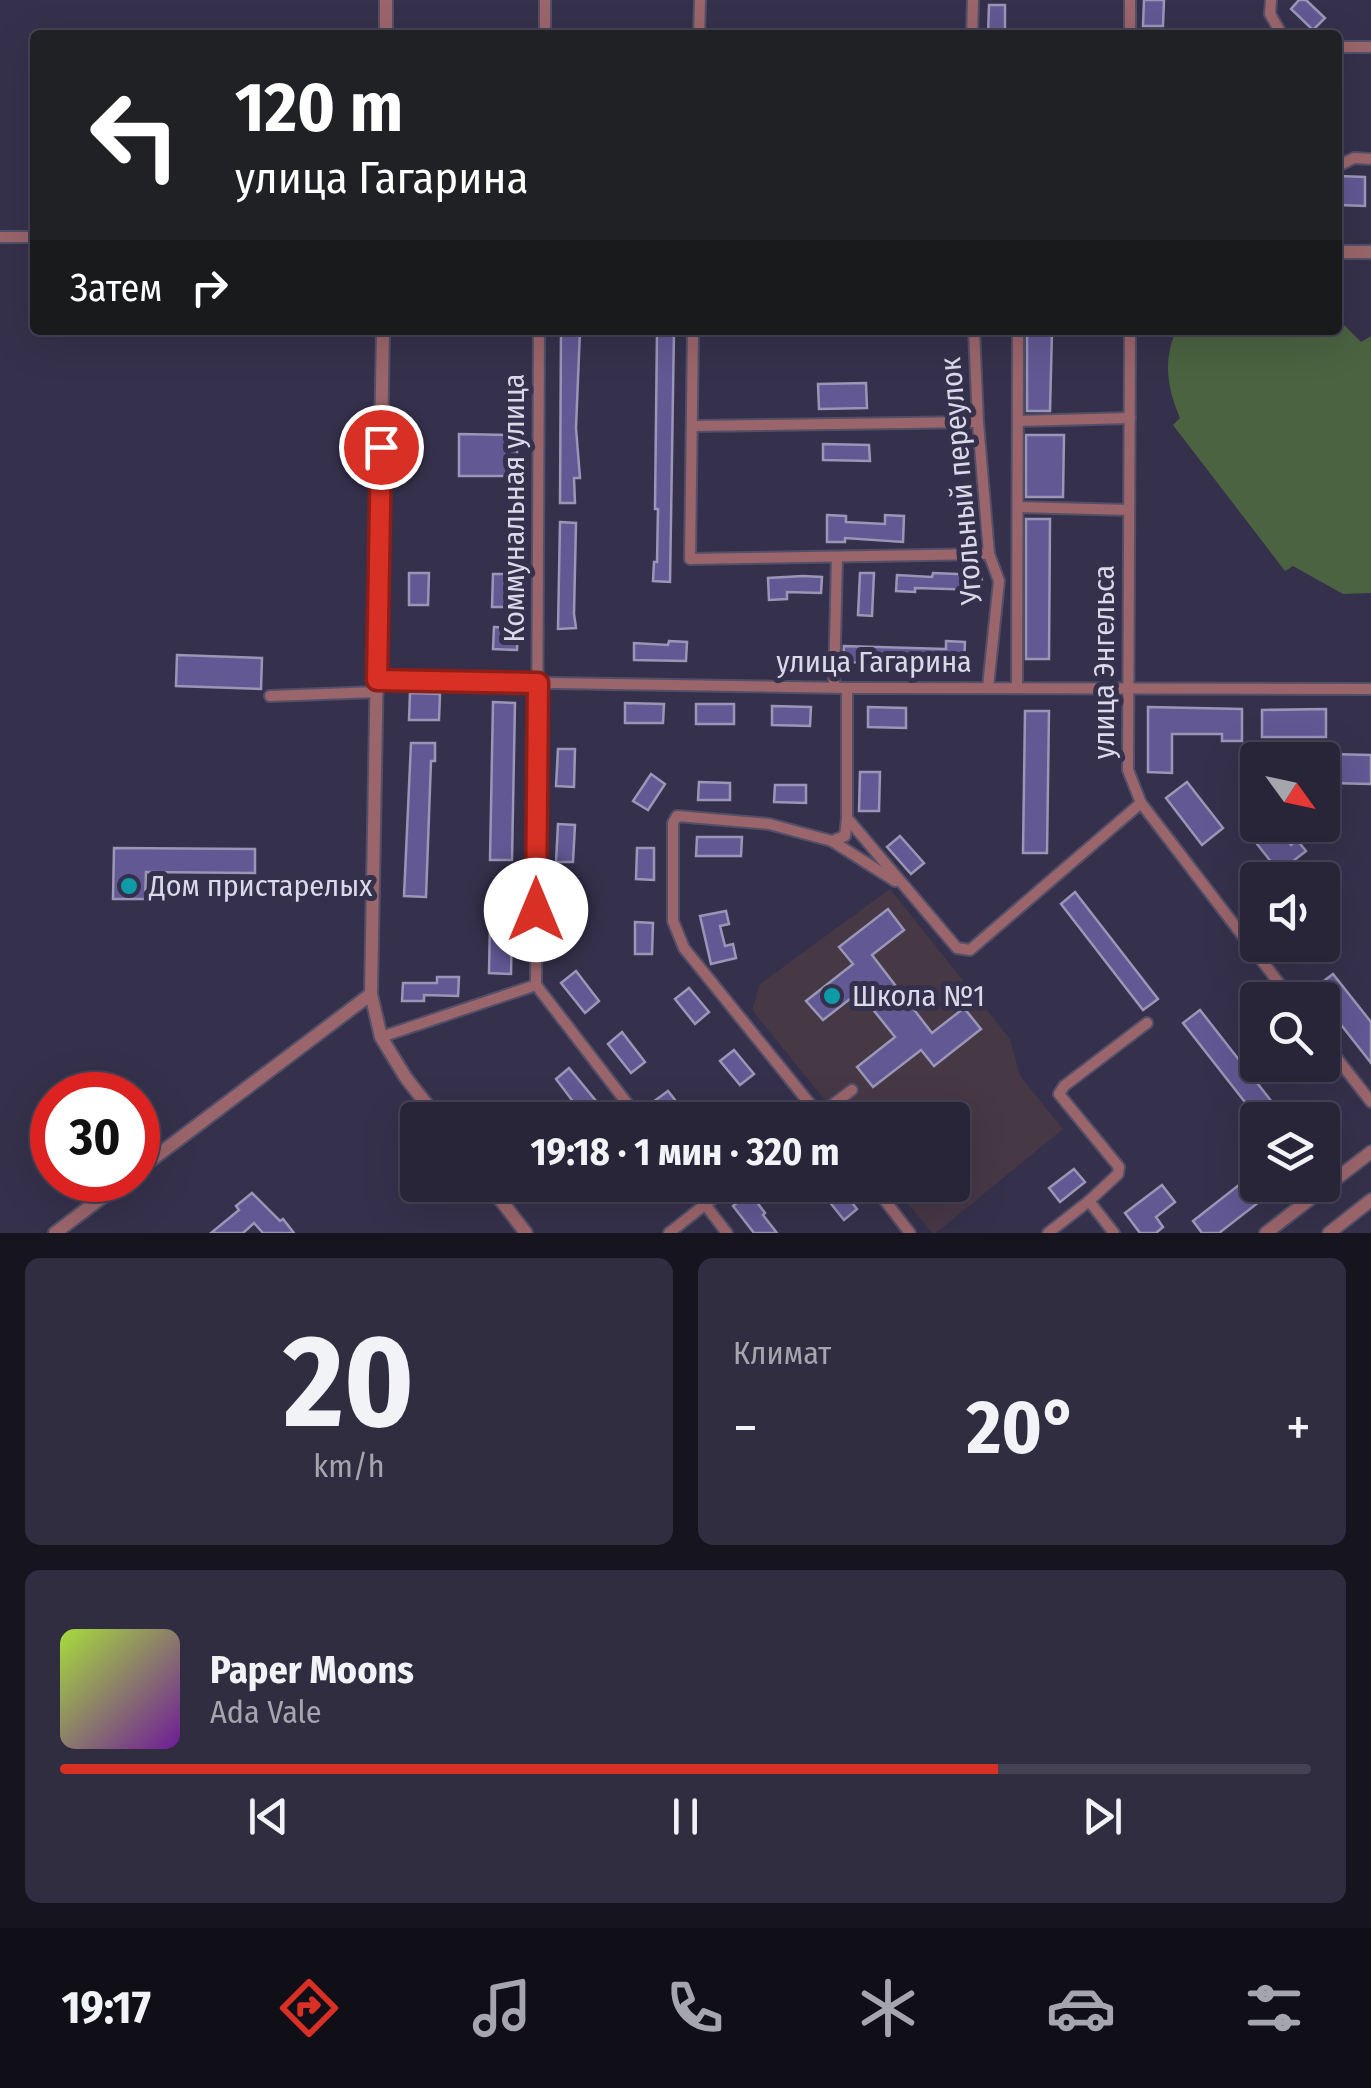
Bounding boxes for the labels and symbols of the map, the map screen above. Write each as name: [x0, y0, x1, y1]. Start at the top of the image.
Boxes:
street label: Угольный переулок: [932, 356, 990, 607]
street label: Коммунальная улица: [496, 374, 532, 642]
pin: [339, 405, 424, 490]
street label: улица Энгельса: [1086, 565, 1122, 759]
street label: улица Гагарина: [776, 644, 972, 680]
north arrow: [1240, 742, 1340, 842]
position arrow: [484, 858, 588, 962]
place label: Дом пристарелых: [148, 868, 373, 904]
marker: Дом пристарелых: [118, 875, 140, 897]
place label: Школа №1: [852, 978, 985, 1014]
marker: Школа №1: [821, 985, 843, 1007]
speed limit sign: 30: [30, 1072, 160, 1202]

